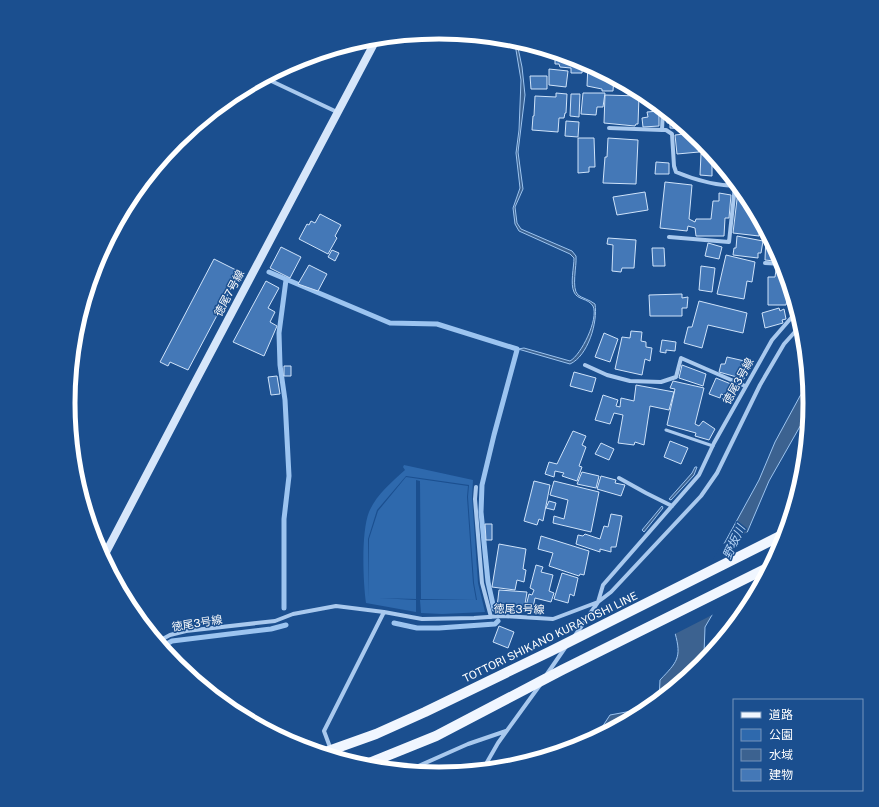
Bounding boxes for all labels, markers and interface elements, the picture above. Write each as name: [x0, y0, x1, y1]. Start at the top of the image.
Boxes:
street label: 徳尾7号線: [212, 268, 246, 318]
street label: 徳尾3号線: [720, 356, 756, 406]
water label: 野坂川: [720, 521, 749, 561]
street label: TOTTORI SHIKANO KURAYOSHI LINE: [461, 589, 639, 685]
street label: 徳尾3号線: [493, 603, 545, 615]
street label: 徳尾3号線: [171, 613, 223, 633]
legend: [733, 699, 863, 791]
text: 道路: [769, 708, 793, 722]
text: 公園: [769, 728, 793, 742]
text: 水域: [769, 748, 793, 762]
text: 建物: [769, 768, 793, 782]

